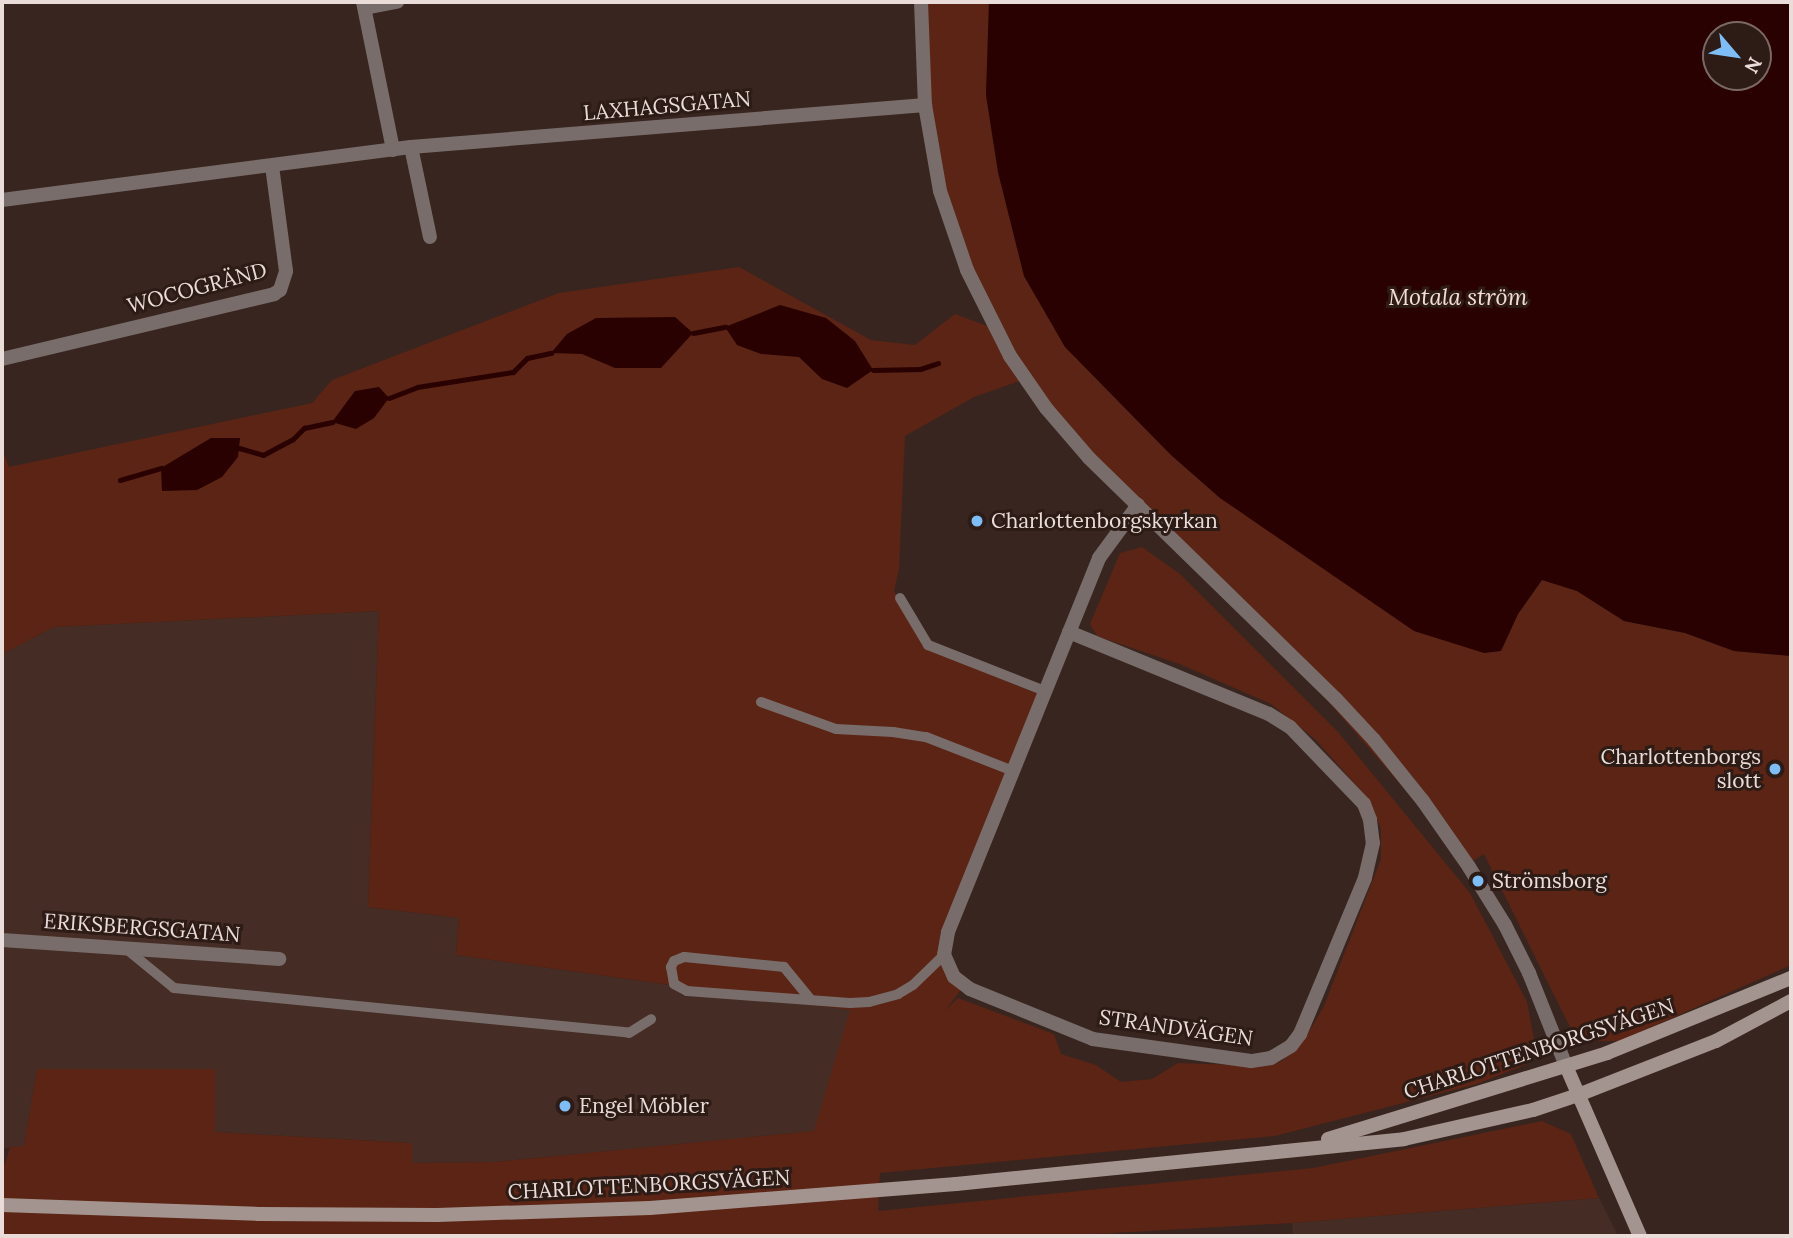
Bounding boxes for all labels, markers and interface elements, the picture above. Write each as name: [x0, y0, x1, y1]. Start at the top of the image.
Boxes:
north arrow: [1702, 21, 1772, 91]
text: N: [1740, 53, 1768, 77]
street label: LAXHAGSGATAN: [582, 86, 752, 126]
street label: WOCOGRÄND: [124, 257, 270, 319]
water label: Motala ström: [1388, 283, 1528, 311]
place label: Charlottenborgskyrkan: [991, 508, 1218, 534]
marker: Charlottenborgskyrkan: [969, 513, 985, 529]
place label: Charlottenborgs slott: [1600, 744, 1761, 794]
marker: Charlottenborgs slott: [1767, 761, 1783, 777]
place label: Strömsborg: [1492, 868, 1607, 894]
marker: Strömsborg: [1470, 873, 1486, 889]
street label: ERIKSBERGSGATAN: [43, 909, 241, 947]
street label: CHARLOTTENBORGSVÄGEN: [1401, 993, 1677, 1105]
street label: STRANDVÄGEN: [1098, 1005, 1254, 1051]
place label: Engel Möbler: [579, 1093, 709, 1119]
marker: Engel Möbler: [557, 1098, 573, 1114]
street label: CHARLOTTENBORGSVÄGEN: [507, 1165, 791, 1205]

